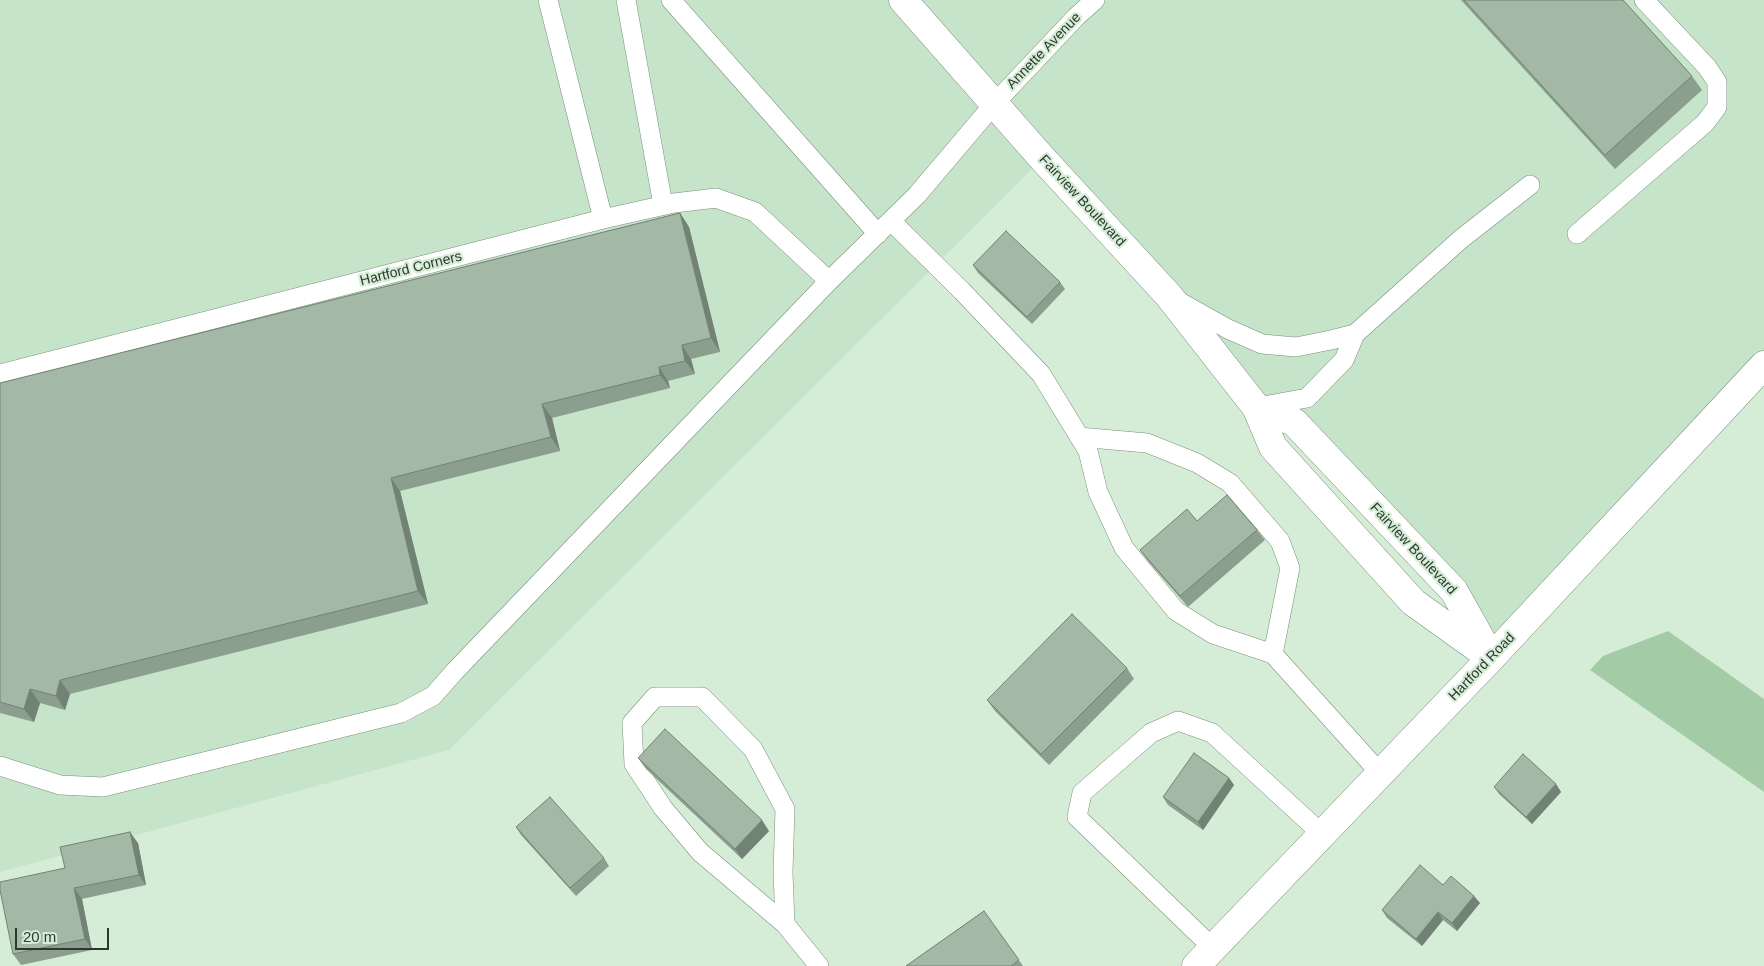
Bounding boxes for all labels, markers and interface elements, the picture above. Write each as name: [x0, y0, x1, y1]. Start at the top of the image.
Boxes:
street label: Annette Avenue: [1003, 9, 1085, 93]
street label: Fairview Boulevard: [1035, 152, 1129, 250]
street label: Hartford Corners: [358, 248, 464, 290]
street label: Fairview Boulevard: [1366, 500, 1460, 598]
street label: Hartford Road: [1445, 630, 1519, 704]
scale bar: [18, 918, 111, 950]
text: 20 m: [23, 928, 56, 945]

